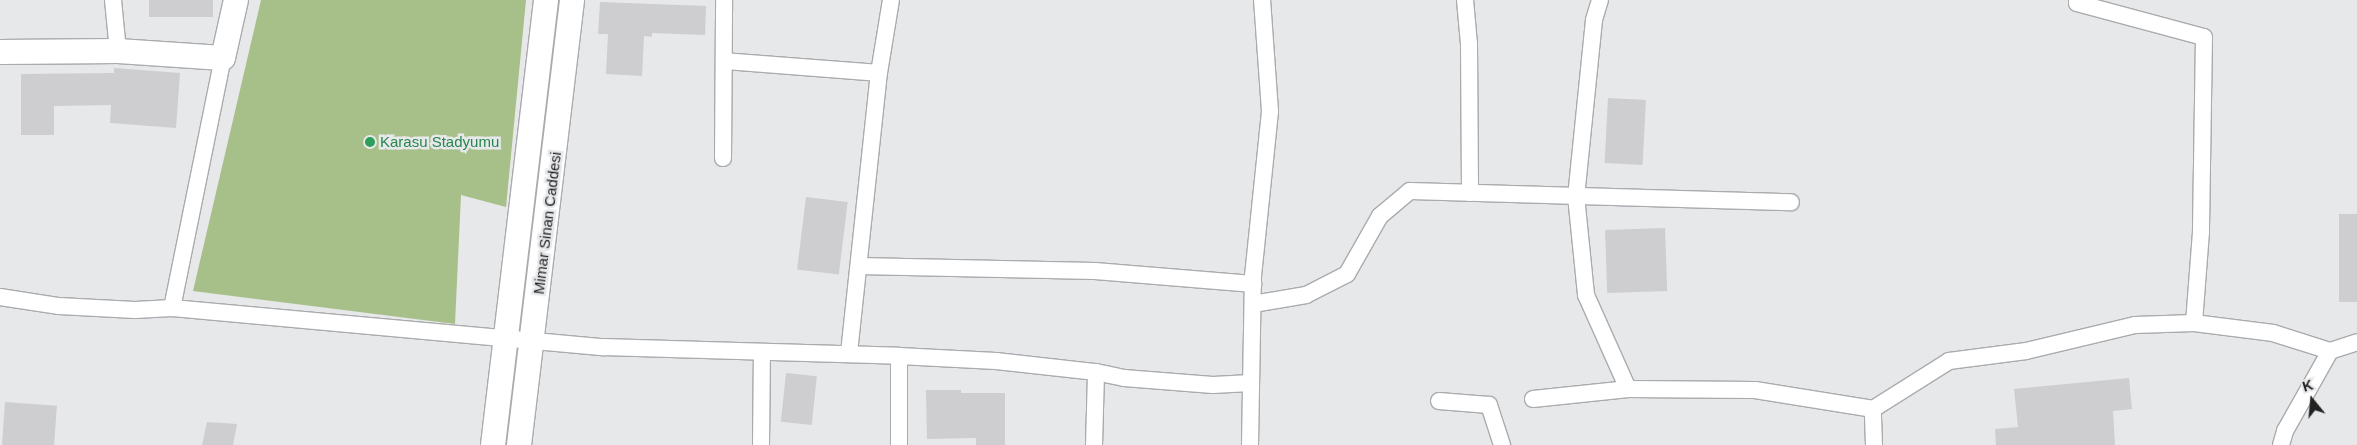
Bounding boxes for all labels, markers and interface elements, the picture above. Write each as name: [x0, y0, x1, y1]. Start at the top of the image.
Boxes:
place label: Karasu Stadyumu: [380, 133, 499, 151]
marker: Karasu Stadyumu: [364, 136, 376, 148]
street label: Mimar Sinan Caddesi: [529, 151, 565, 295]
north arrow: [2287, 375, 2337, 425]
text: K: [2300, 377, 2315, 395]

